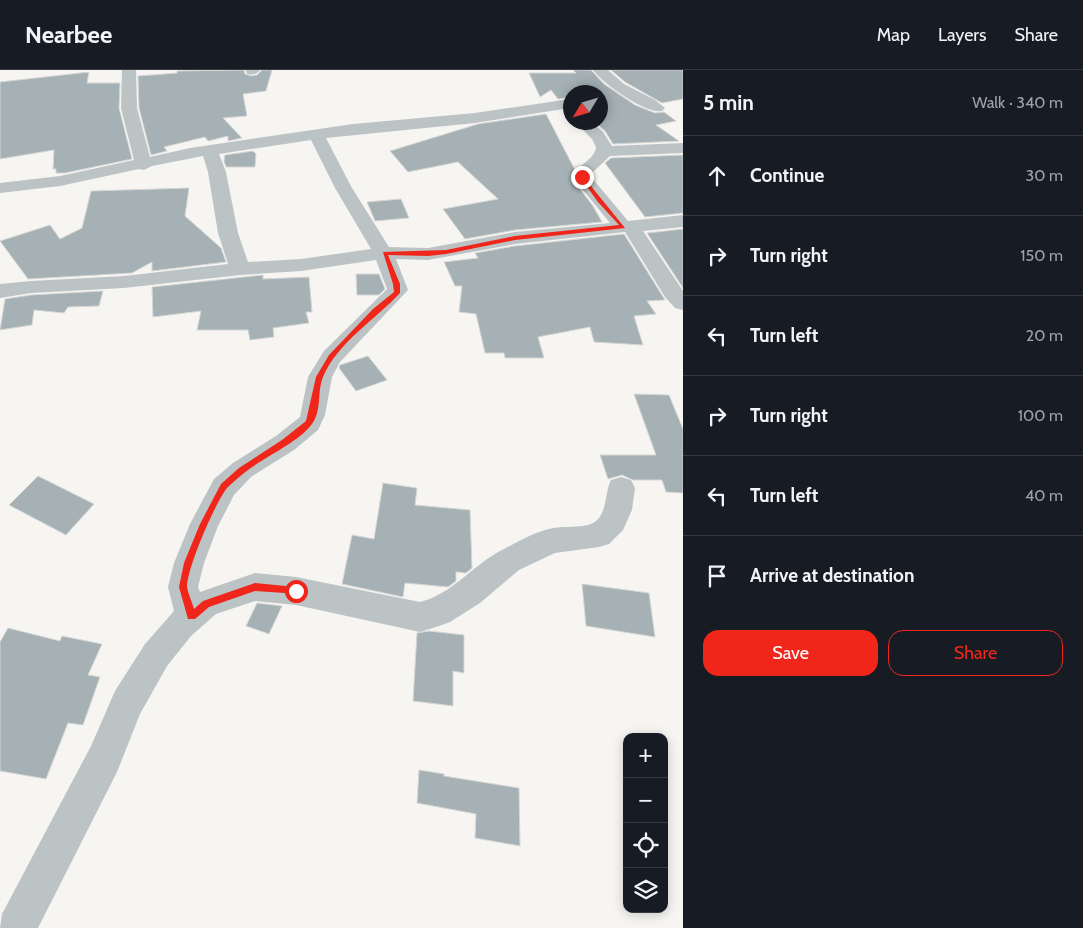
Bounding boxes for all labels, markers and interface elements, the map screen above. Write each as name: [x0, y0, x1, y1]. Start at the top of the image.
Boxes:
text: Nearbee: [25, 20, 112, 49]
text: Map: [877, 24, 910, 46]
text: Layers: [938, 24, 987, 46]
text: Share: [1015, 24, 1058, 46]
north arrow: [563, 85, 608, 130]
text: 5 min: [703, 90, 754, 115]
text: Walk · 340 m: [972, 93, 1063, 112]
icon: ahead: [703, 162, 731, 190]
text: Continue: [750, 164, 824, 187]
route end: [571, 166, 594, 189]
text: 30 m: [1026, 166, 1063, 185]
icon: right: [703, 242, 731, 270]
text: Turn right: [750, 244, 828, 267]
text: 150 m: [1020, 246, 1063, 265]
icon: left: [703, 322, 731, 350]
text: Turn left: [750, 324, 818, 347]
text: 20 m: [1026, 326, 1063, 345]
icon: right: [703, 402, 731, 430]
text: Turn right: [750, 404, 828, 427]
text: 100 m: [1018, 406, 1063, 425]
icon: left: [703, 482, 731, 510]
text: Turn left: [750, 484, 818, 507]
text: 40 m: [1025, 486, 1063, 505]
icon: arrive: [703, 562, 731, 590]
text: Arrive at destination: [750, 564, 914, 587]
route start: [285, 580, 308, 603]
button: Save: [703, 630, 878, 676]
button: Share: [888, 630, 1063, 676]
map controls: [623, 733, 668, 913]
button: +: [623, 733, 668, 778]
button: −: [623, 778, 668, 823]
button: locate: [623, 823, 668, 868]
button: layers: [623, 868, 668, 913]

